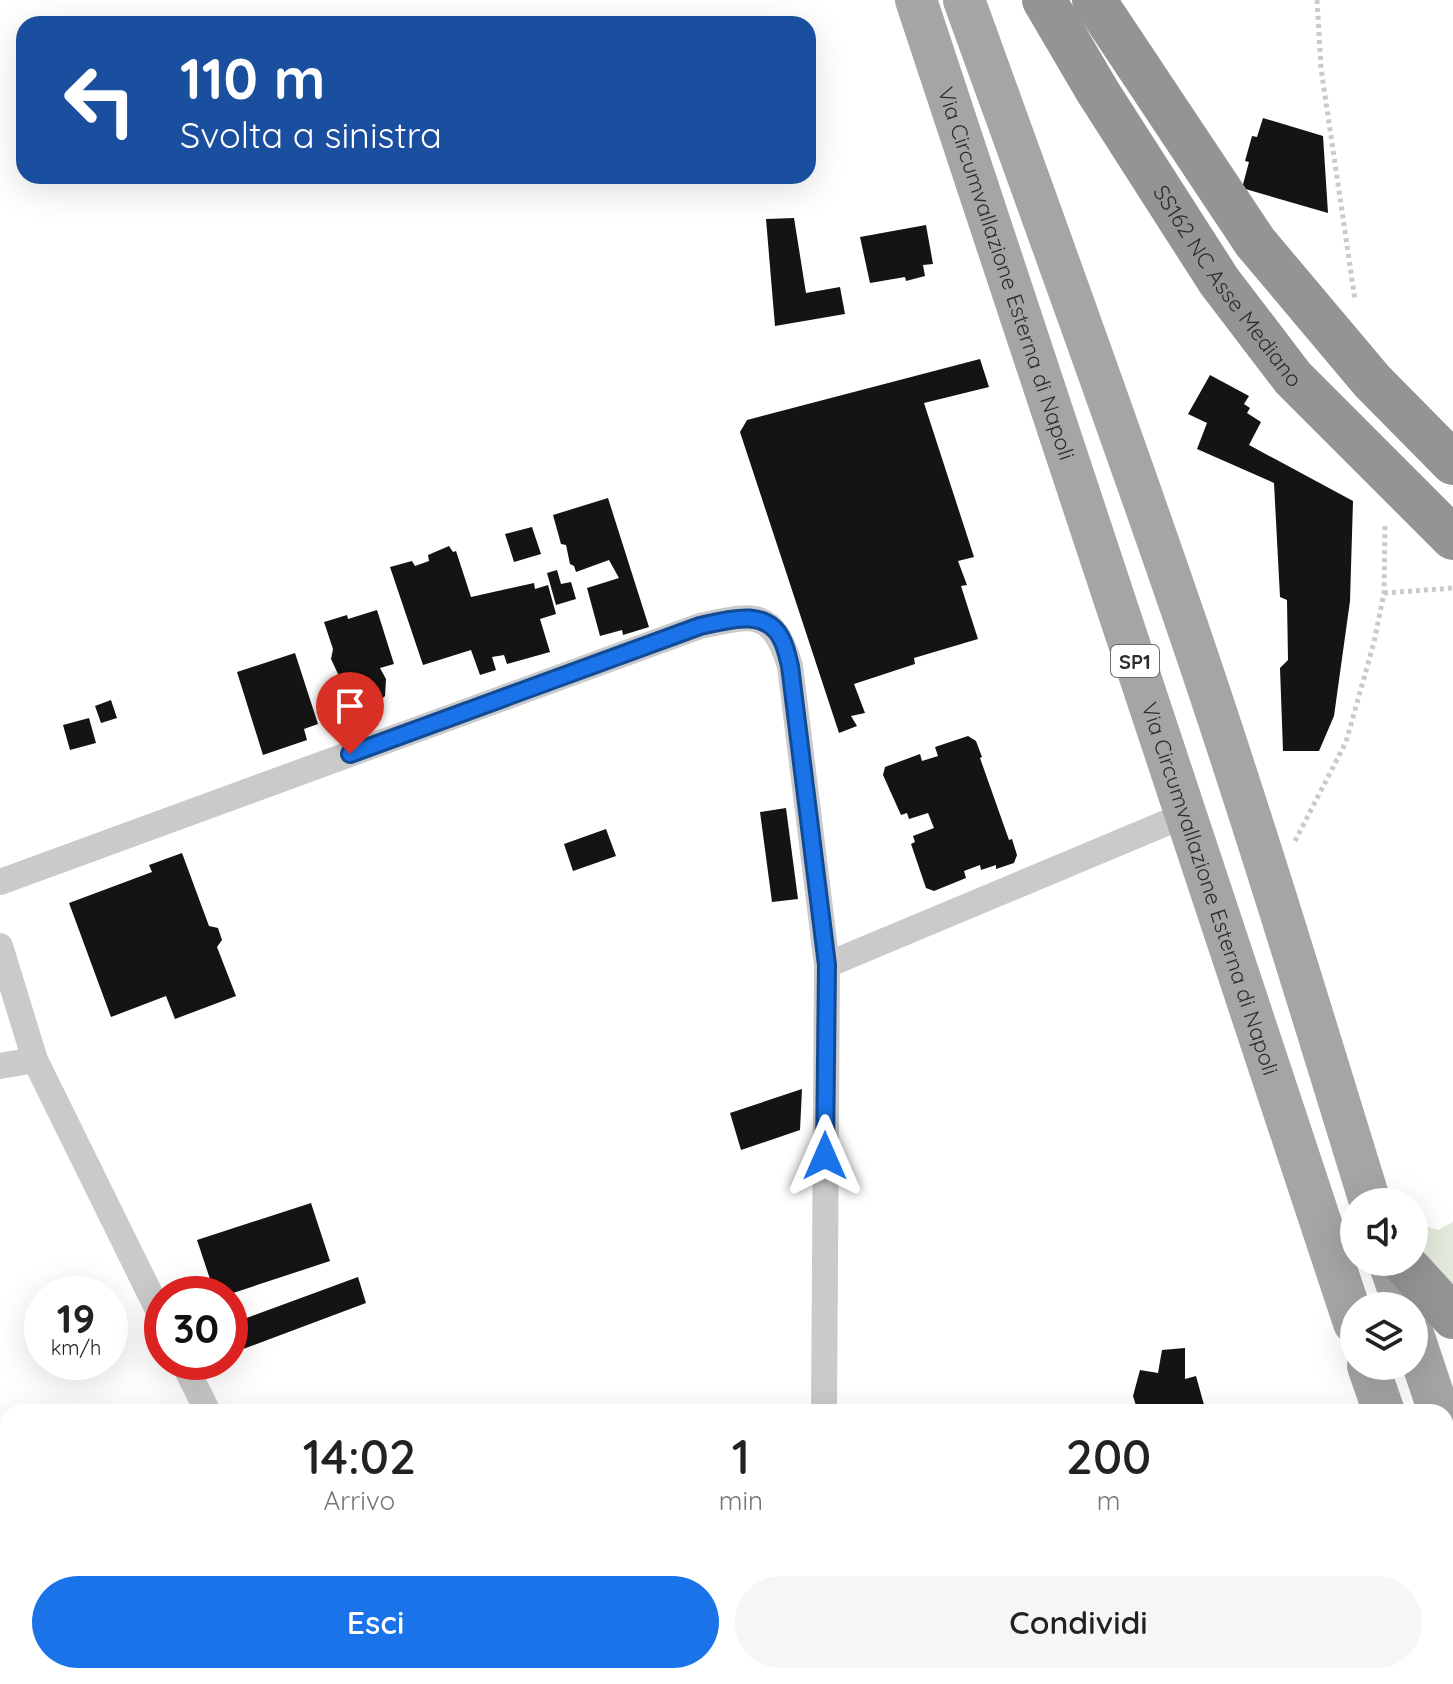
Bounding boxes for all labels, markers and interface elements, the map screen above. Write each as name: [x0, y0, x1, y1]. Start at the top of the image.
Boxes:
text: 110 m: [180, 43, 325, 113]
icon: left: [48, 48, 152, 152]
street label: Via Circumvallazione Esterna di Napoli: [932, 83, 1081, 463]
text: Svolta a sinistra: [180, 112, 442, 157]
street label: SS162 NC Asse Mediano: [1147, 180, 1308, 393]
road number: SP1: [1111, 645, 1159, 677]
pin: [316, 672, 384, 754]
icon: arrive: [328, 684, 372, 728]
street label: Via Circumvallazione Esterna di Napoli: [1135, 699, 1285, 1079]
position arrow: [783, 1114, 867, 1198]
map controls: [1340, 1188, 1428, 1380]
button: sound: [1340, 1188, 1428, 1276]
speed limit sign: 30: [144, 1276, 248, 1380]
button: layers: [1340, 1292, 1428, 1380]
text: 19: [57, 1293, 95, 1343]
text: km/h: [51, 1335, 101, 1360]
text: 14:02: [303, 1426, 416, 1486]
text: 1: [732, 1426, 750, 1486]
text: 200: [1066, 1426, 1151, 1486]
text: Arrivo: [324, 1484, 395, 1517]
text: min: [719, 1484, 763, 1517]
text: m: [1097, 1484, 1120, 1517]
button: Esci: [32, 1576, 719, 1668]
button: Condividi: [735, 1576, 1422, 1668]

